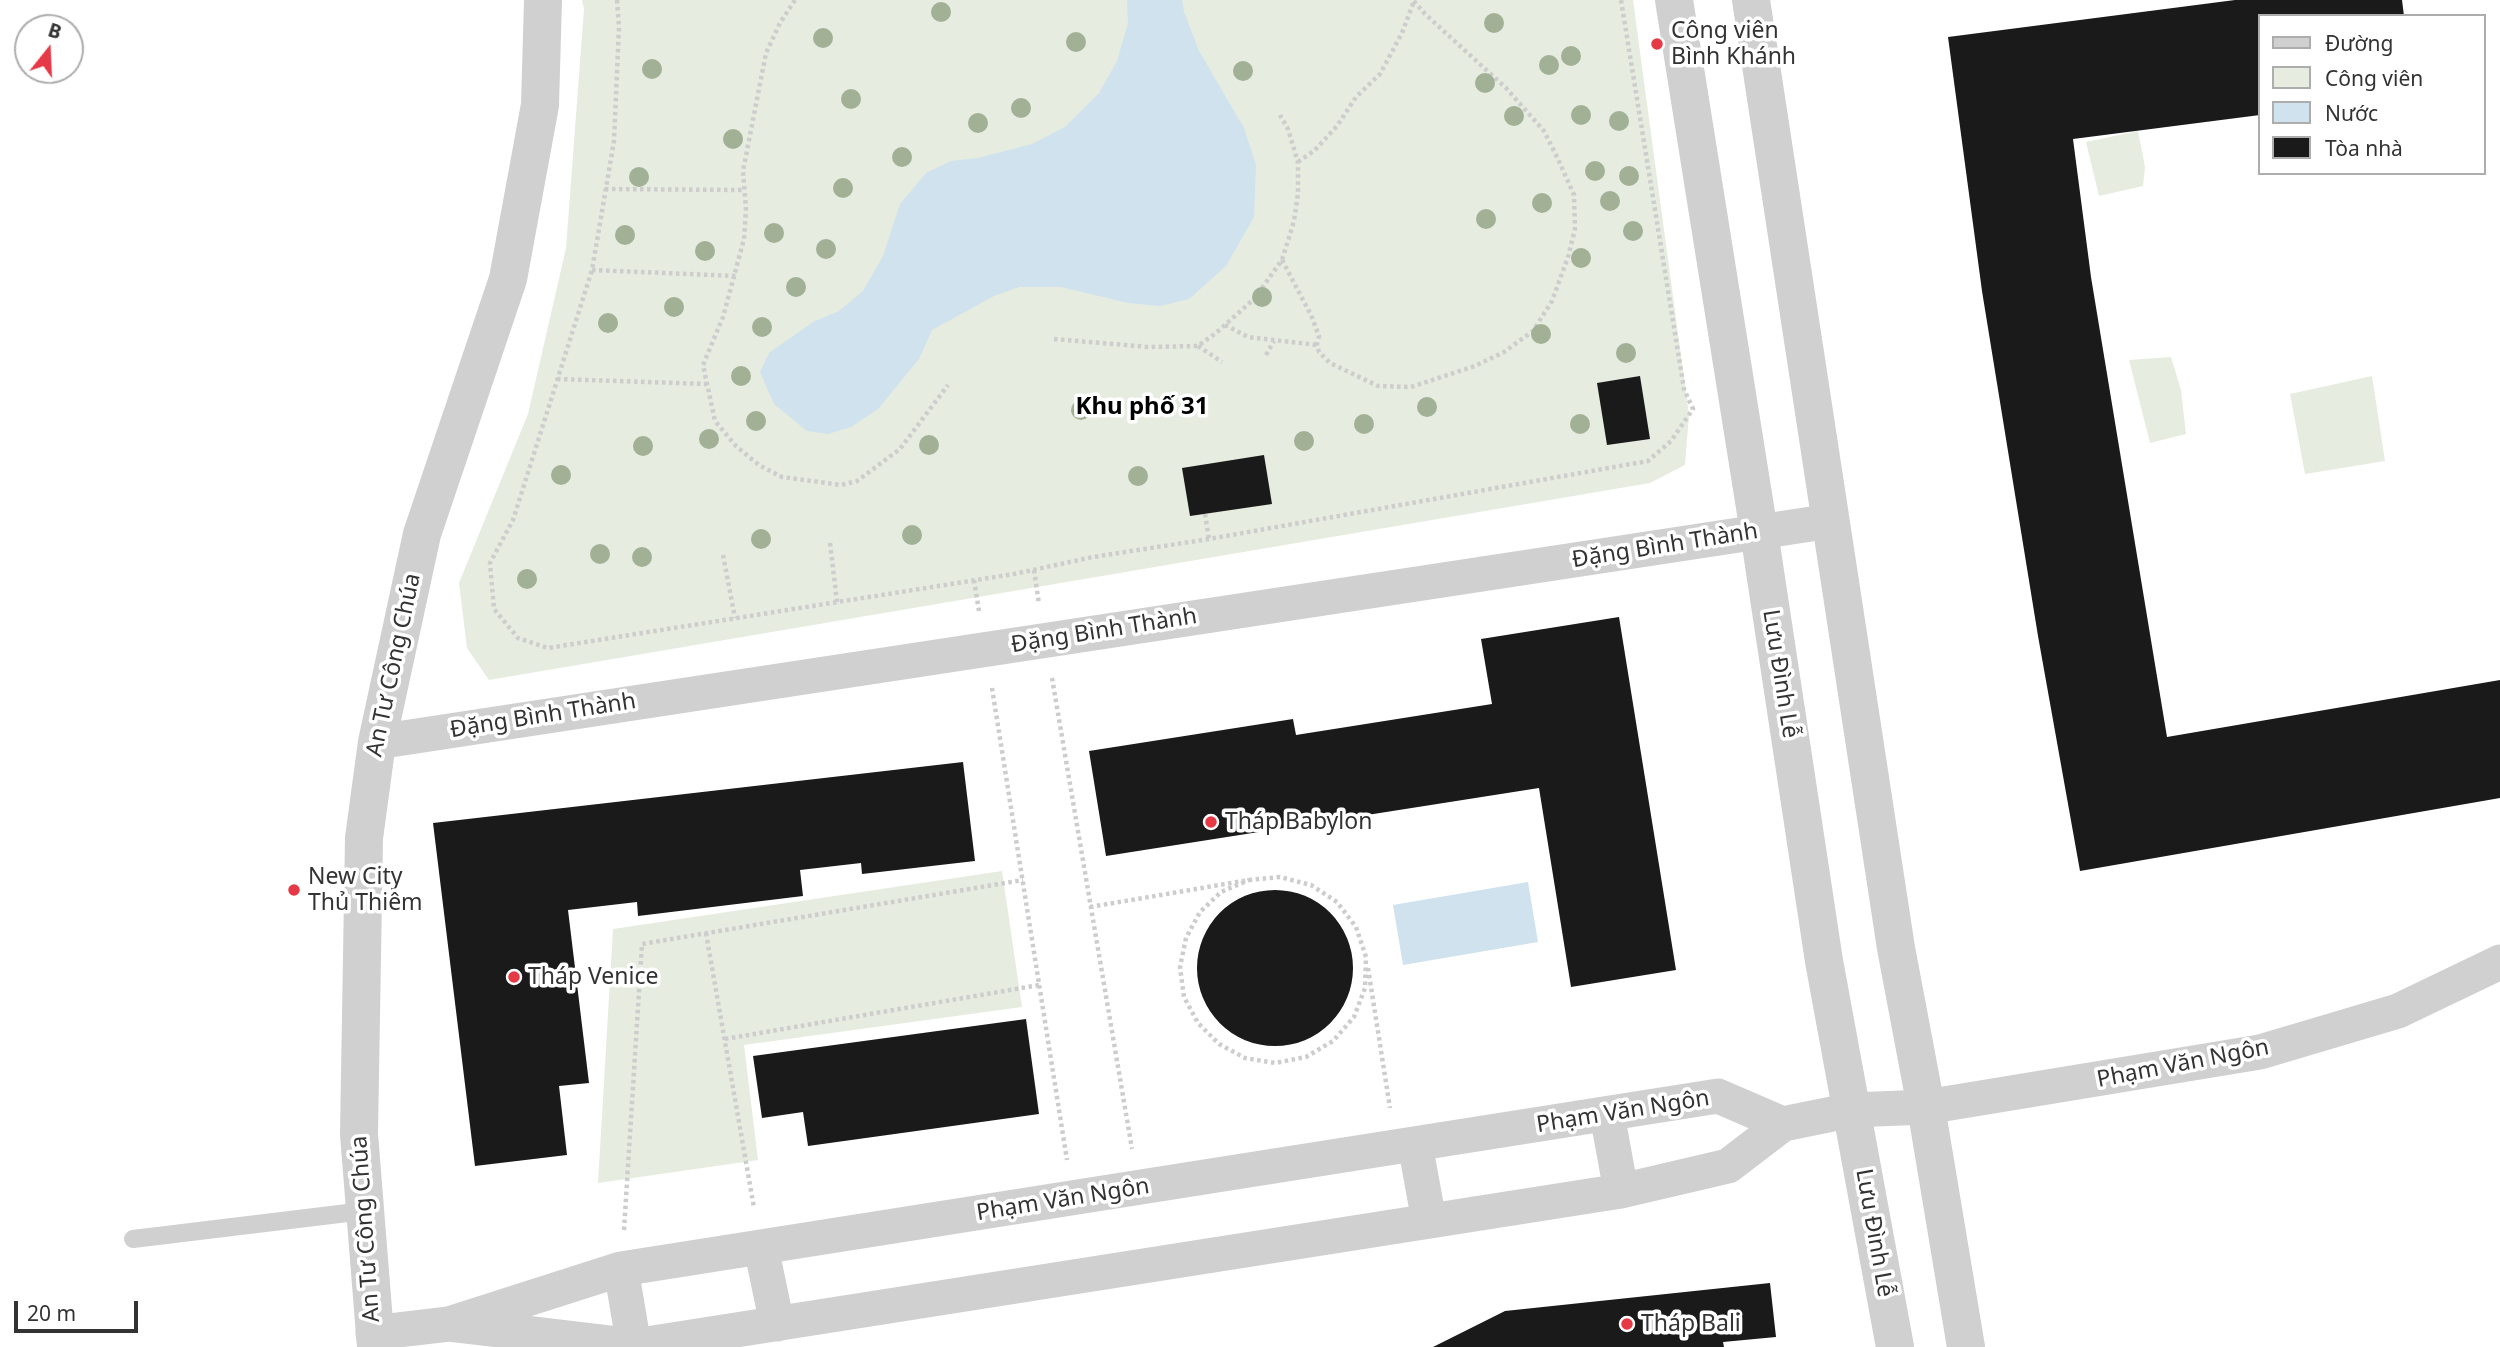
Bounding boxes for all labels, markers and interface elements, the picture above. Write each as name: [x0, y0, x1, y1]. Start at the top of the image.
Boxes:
north arrow: [14, 14, 84, 84]
legend: [2258, 14, 2486, 175]
text: B: [45, 17, 65, 45]
place label: Công viên Bình Khánh: [1671, 17, 1796, 71]
text: Đường: [2325, 29, 2393, 57]
marker: Công viên Bình Khánh: [1649, 36, 1665, 52]
text: Công viên: [2325, 64, 2423, 92]
text: Nước: [2325, 99, 2378, 127]
text: Tòa nhà: [2325, 134, 2403, 162]
district label: Khu phố 31: [1076, 393, 1208, 421]
street label: Đặng Bình Thành: [1570, 518, 1760, 574]
street label: An Tư Công Chúa: [361, 571, 427, 759]
street label: Đặng Bình Thành: [1009, 603, 1199, 659]
street label: Lưu Đình Lễ: [1756, 608, 1804, 740]
street label: Đặng Bình Thành: [448, 688, 638, 744]
place label: Tháp Babylon: [1225, 808, 1372, 836]
marker: Tháp Babylon: [1203, 814, 1219, 830]
place label: New City Thủ Thiêm: [308, 863, 423, 917]
marker: New City Thủ Thiêm: [286, 882, 302, 898]
place label: Tháp Venice: [528, 963, 659, 991]
marker: Tháp Venice: [506, 969, 522, 985]
street label: Phạm Văn Ngôn: [2095, 1034, 2271, 1094]
street label: Phạm Văn Ngôn: [1535, 1085, 1711, 1139]
street label: An Tư Công Chúa: [346, 1135, 386, 1323]
street label: Lưu Đình Lễ: [1849, 1167, 1899, 1299]
street label: Phạm Văn Ngôn: [975, 1173, 1151, 1227]
scale bar: [18, 1288, 142, 1332]
text: 20 m: [27, 1299, 76, 1327]
place label: Tháp Bali: [1641, 1310, 1741, 1338]
marker: Tháp Bali: [1619, 1316, 1635, 1332]

